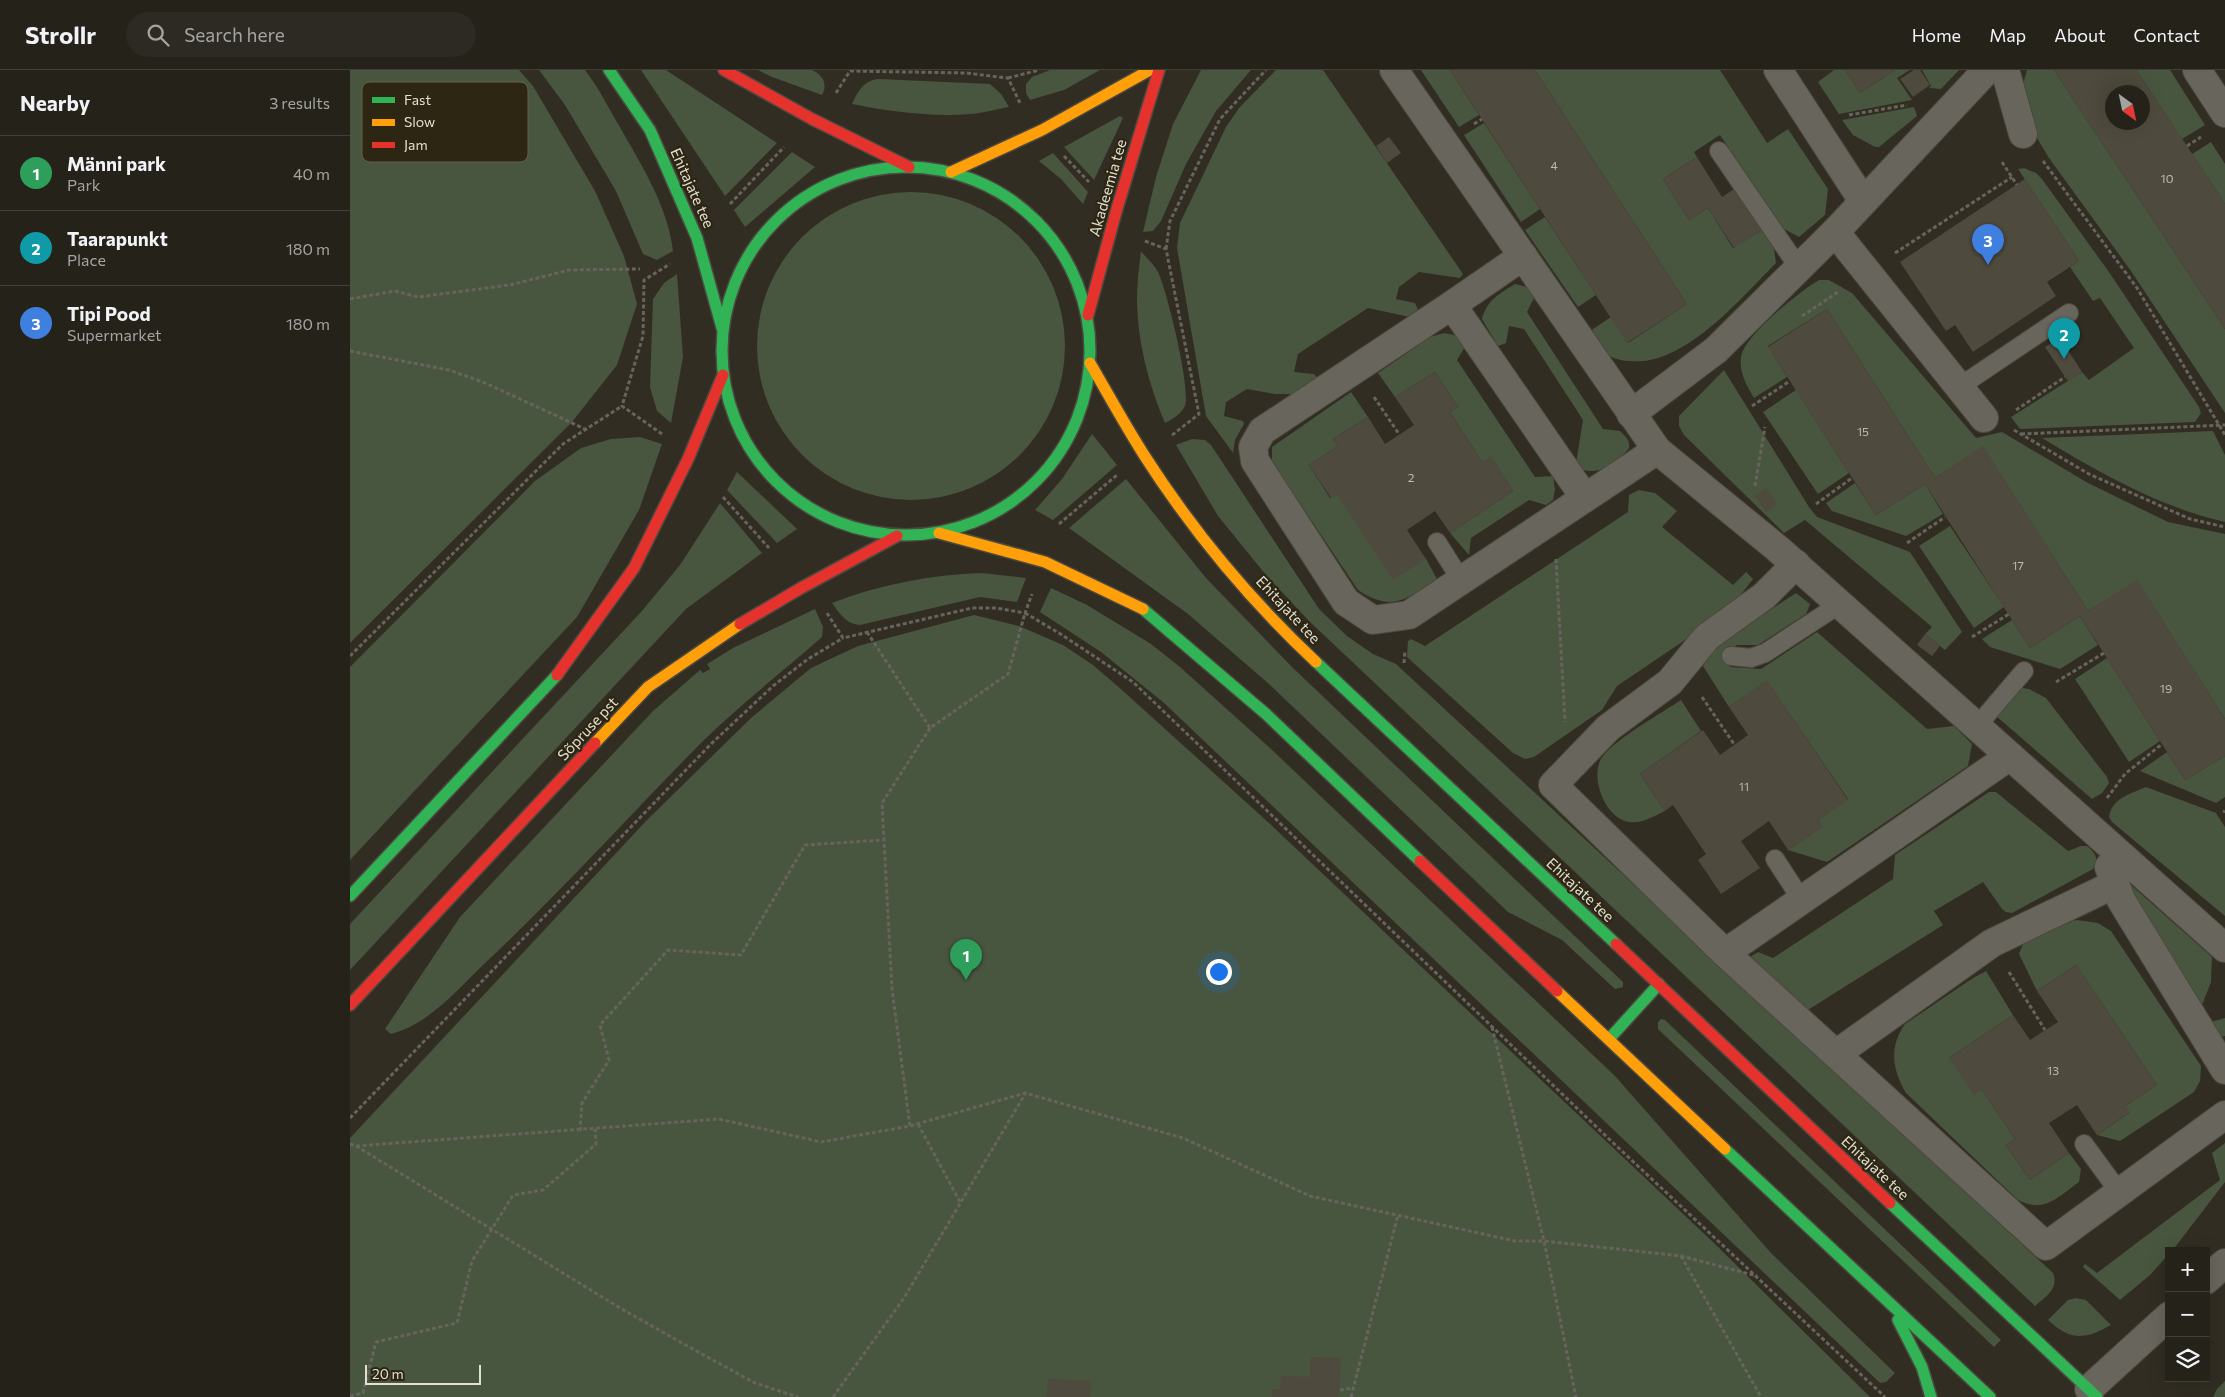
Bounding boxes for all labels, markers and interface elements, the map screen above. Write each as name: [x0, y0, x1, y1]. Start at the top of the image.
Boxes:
search box: [126, 12, 476, 57]
text: Strollr: [25, 20, 96, 49]
icon: search: [144, 21, 172, 49]
text: Search here: [184, 23, 285, 46]
text: Home: [1912, 24, 1961, 46]
text: Map: [1989, 24, 2026, 46]
text: About: [2054, 24, 2106, 46]
text: Contact: [2134, 24, 2200, 46]
legend: [362, 82, 528, 162]
north arrow: [2105, 85, 2150, 130]
text: Nearby: [20, 90, 90, 115]
text: Fast: [404, 91, 431, 108]
text: 3 results: [269, 93, 330, 112]
text: Slow: [404, 113, 435, 130]
text: Jam: [404, 136, 428, 153]
street label: Akadeemia tee: [1085, 137, 1130, 238]
street label: Ehitajate tee: [667, 145, 719, 230]
text: Männi park: [67, 152, 166, 175]
house number: 4: [1550, 158, 1558, 172]
text: 1: [32, 164, 40, 183]
text: 40 m: [293, 164, 330, 183]
house number: 10: [2161, 171, 2174, 185]
text: Park: [67, 175, 100, 194]
pin: 3: [1972, 224, 2004, 265]
text: Taarapunkt: [67, 227, 168, 250]
text: 2: [31, 239, 41, 258]
text: 180 m: [286, 239, 330, 258]
text: Place: [67, 250, 106, 269]
text: Tipi Pood: [67, 302, 151, 325]
text: 3: [31, 314, 41, 333]
text: 180 m: [286, 314, 330, 333]
pin: 2: [2048, 318, 2080, 359]
text: Supermarket: [67, 325, 162, 344]
house number: 15: [1857, 424, 1869, 438]
house number: 2: [1408, 470, 1415, 484]
house number: 17: [2012, 558, 2024, 572]
street label: Ehitajate tee: [1253, 572, 1325, 647]
house number: 19: [2160, 681, 2172, 695]
street label: Sõpruse pst: [553, 693, 621, 764]
house number: 11: [1739, 779, 1749, 793]
street label: Ehitajate tee: [1543, 853, 1618, 925]
pin: 1: [950, 939, 982, 980]
your location: [1206, 959, 1232, 985]
house number: 13: [2047, 1063, 2059, 1077]
street label: Ehitajate tee: [1838, 1131, 1913, 1203]
map controls: [2165, 1247, 2210, 1382]
button: +: [2165, 1247, 2210, 1292]
button: −: [2165, 1292, 2210, 1337]
button: layers: [2165, 1337, 2210, 1382]
scale bar: [365, 1362, 481, 1385]
text: 20 m: [372, 1365, 404, 1382]

